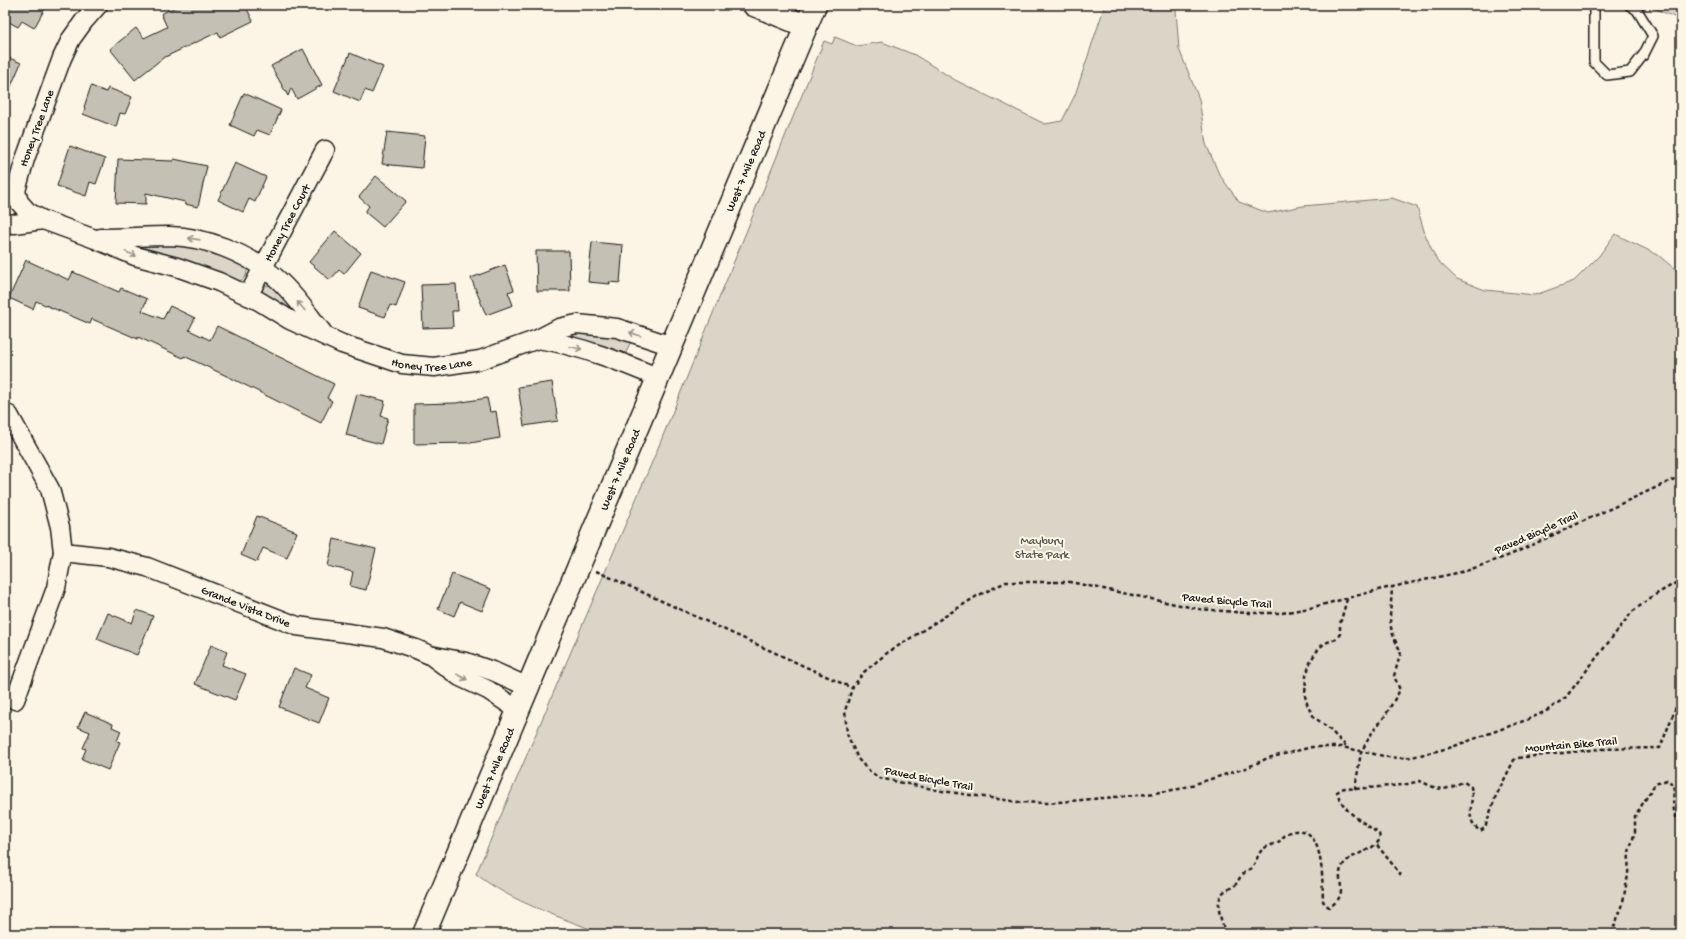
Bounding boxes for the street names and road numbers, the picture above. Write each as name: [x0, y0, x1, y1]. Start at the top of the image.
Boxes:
street label: Honey Tree Lane: [17, 88, 59, 169]
street label: West 7 Mile Road: [724, 128, 771, 214]
street label: Honey Tree Court: [262, 182, 315, 265]
street label: Honey Tree Lane: [389, 356, 474, 376]
street label: West 7 Mile Road: [598, 427, 645, 513]
street label: Paved Bicycle Trail: [1492, 509, 1581, 559]
street label: Grande Vista Drive: [199, 584, 293, 632]
street label: Paved Bicycle Trail: [1180, 591, 1273, 613]
street label: West 7 Mile Road: [472, 725, 519, 811]
street label: Mountain Bike Trail: [1524, 735, 1618, 757]
street label: Paved Bicycle Trail: [882, 764, 974, 795]

